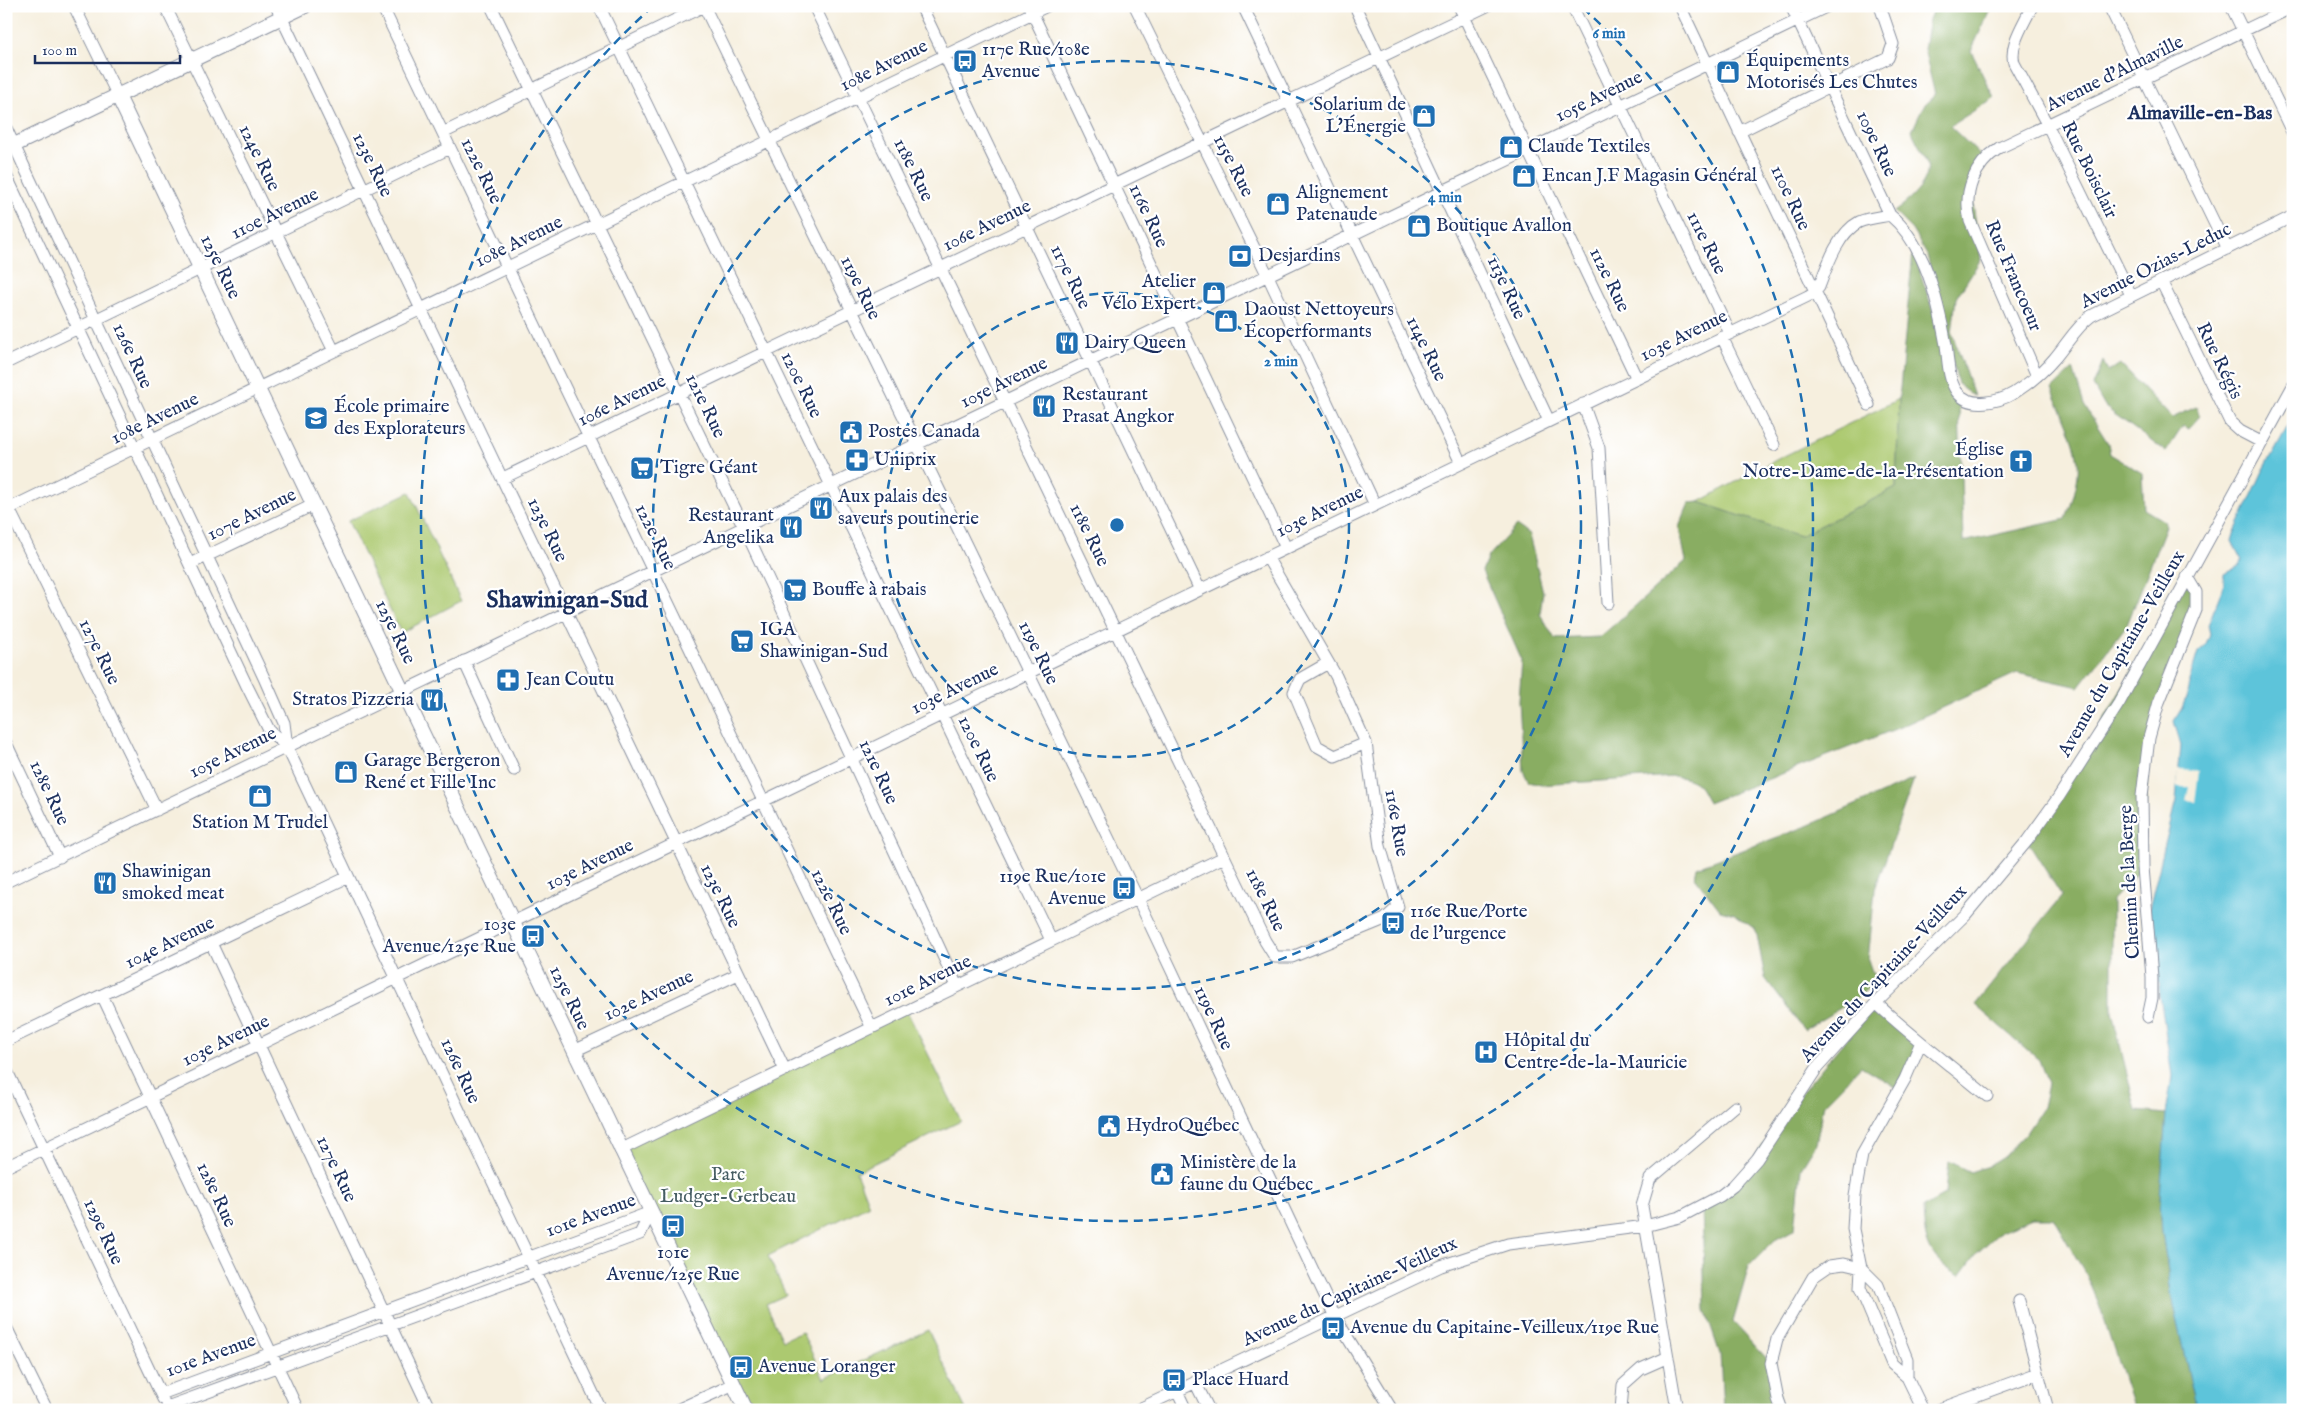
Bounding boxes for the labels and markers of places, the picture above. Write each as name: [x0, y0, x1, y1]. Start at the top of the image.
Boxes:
place label: 117e Rue/108e Avenue: [981, 38, 1090, 84]
bus stop icon: 117e Rue/108e Avenue: [952, 48, 978, 74]
place label: Équipements Motorisés Les Chutes: [1746, 48, 1917, 95]
shop icon: Équipements Motorisés Les Chutes: [1715, 59, 1741, 85]
place label: Solarium de L'Énergie: [1313, 93, 1406, 139]
shop icon: Solarium de L'Énergie: [1411, 103, 1437, 129]
shop icon: Claude Textiles: [1498, 134, 1524, 160]
place label: Claude Textiles: [1528, 135, 1650, 159]
shop icon: Encan J.F Magasin Général: [1511, 163, 1537, 189]
place label: Encan J.F Magasin Général: [1542, 164, 1758, 188]
place label: Alignement Patenaude: [1295, 181, 1389, 227]
shop icon: Alignement Patenaude: [1265, 191, 1291, 217]
shop icon: Boutique Avallon: [1406, 213, 1432, 239]
place label: Boutique Avallon: [1436, 214, 1572, 238]
bank icon: Desjardins: [1227, 243, 1253, 269]
place label: Desjardins: [1258, 244, 1340, 268]
place label: Atelier Vélo Expert: [1100, 270, 1196, 316]
shop icon: Atelier Vélo Expert: [1201, 280, 1227, 306]
place label: Daoust Nettoyeurs Écoperformants: [1244, 298, 1394, 344]
shop icon: Daoust Nettoyeurs Écoperformants: [1213, 308, 1239, 334]
restaurant icon: Dairy Queen: [1054, 330, 1080, 356]
place label: Dairy Queen: [1084, 331, 1186, 355]
place label: Restaurant Prasat Angkor: [1062, 383, 1174, 429]
restaurant icon: Restaurant Prasat Angkor: [1031, 393, 1057, 419]
place label: École primaire des Explorateurs: [334, 394, 466, 441]
school or university icon: École primaire des Explorateurs: [303, 405, 329, 431]
public building icon: Postes Canada: [838, 419, 864, 445]
place label: Postes Canada: [868, 420, 981, 444]
place label: Église Notre-Dame-de-la-Présentation: [1743, 437, 2004, 484]
pharmacy icon: Uniprix: [844, 447, 870, 473]
place label: Uniprix: [874, 448, 936, 472]
church icon: Église Notre-Dame-de-la-Présentation: [2008, 448, 2034, 474]
supermarket icon: Tigre Géant: [629, 455, 655, 481]
place label: Tigre Géant: [660, 456, 758, 480]
place label: Aux palais des saveurs poutinerie: [837, 485, 979, 531]
restaurant icon: Aux palais des saveurs poutinerie: [808, 495, 834, 521]
place label: Restaurant Angelika: [688, 504, 775, 550]
restaurant icon: Restaurant Angelika: [778, 514, 804, 540]
centre of rings: [1108, 516, 1126, 534]
supermarket icon: Bouffe à rabais: [782, 577, 808, 603]
place label: Bouffe à rabais: [812, 578, 926, 602]
place label: IGA Shawinigan-Sud: [760, 618, 889, 664]
supermarket icon: IGA Shawinigan-Sud: [729, 628, 755, 654]
pharmacy icon: Jean Coutu: [495, 667, 521, 693]
place label: Jean Coutu: [524, 668, 615, 692]
restaurant icon: Stratos Pizzeria: [419, 687, 445, 713]
place label: Stratos Pizzeria: [292, 688, 415, 712]
place label: Garage Bergeron René et Fille Inc: [364, 749, 500, 795]
shop icon: Garage Bergeron René et Fille Inc: [333, 759, 359, 785]
shop icon: Station M Trudel: [247, 783, 273, 809]
place label: Station M Trudel: [192, 811, 329, 835]
place label: Shawinigan smoked meat: [122, 860, 225, 906]
place label: 119e Rue/101e Avenue: [999, 865, 1106, 911]
restaurant icon: Shawinigan smoked meat: [92, 870, 118, 896]
bus stop icon: 119e Rue/101e Avenue: [1111, 875, 1137, 901]
place label: 116e Rue/Porte de l'urgence: [1410, 900, 1528, 946]
bus stop icon: 116e Rue/Porte de l'urgence: [1380, 910, 1406, 936]
place label: 103e Avenue/125e Rue: [382, 913, 516, 959]
bus stop icon: 103e Avenue/125e Rue: [520, 923, 546, 949]
place label: Hôpital du Centre-de-la-Mauricie: [1504, 1029, 1687, 1075]
hospital icon: Hôpital du Centre-de-la-Mauricie: [1473, 1039, 1499, 1065]
public building icon: HydroQuébec: [1096, 1113, 1122, 1139]
place label: HydroQuébec: [1126, 1114, 1239, 1138]
place label: Ministère de la faune du Québec: [1180, 1151, 1313, 1197]
public building icon: Ministère de la faune du Québec: [1149, 1161, 1175, 1187]
bus stop icon: 101e Avenue/125e Rue: [660, 1213, 686, 1239]
place label: 101e Avenue/125e Rue: [605, 1241, 740, 1287]
bus stop icon: Avenue du Capitaine-Veilleux/119e Rue: [1320, 1315, 1346, 1341]
place label: Avenue du Capitaine-Veilleux/119e Rue: [1349, 1316, 1659, 1340]
bus stop icon: Avenue Loranger: [728, 1354, 754, 1380]
place label: Avenue Loranger: [757, 1355, 895, 1379]
bus stop icon: Place Huard: [1161, 1367, 1187, 1393]
place label: Place Huard: [1192, 1368, 1290, 1392]

